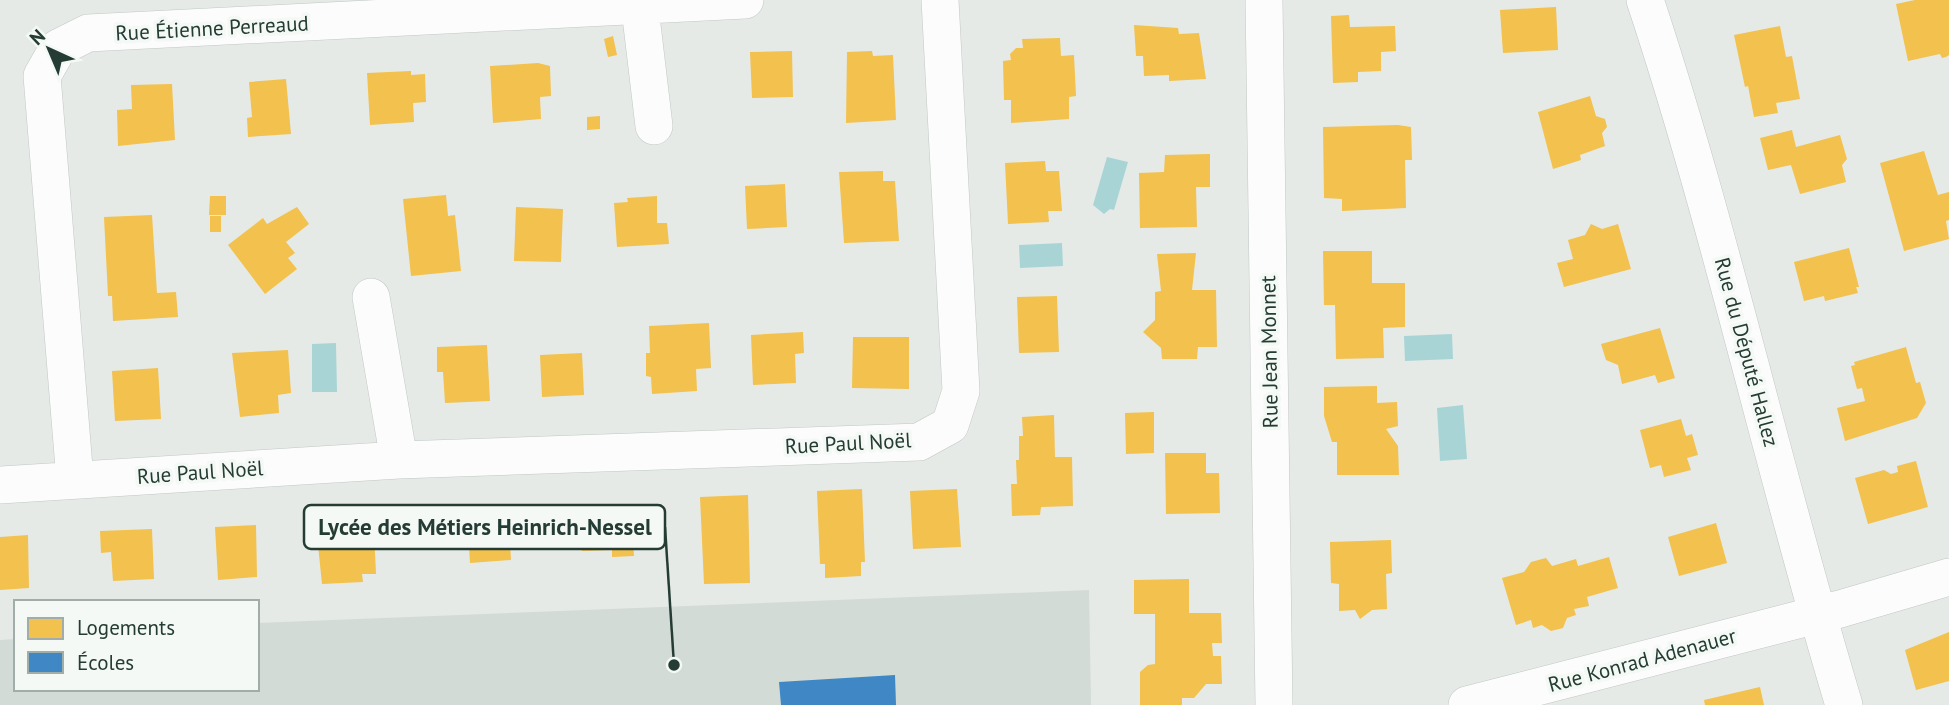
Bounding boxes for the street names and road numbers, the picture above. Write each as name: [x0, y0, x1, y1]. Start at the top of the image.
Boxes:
street label: Rue Étienne Perreaud: [115, 9, 309, 47]
street label: Rue du Député Hallez: [1709, 254, 1785, 450]
street label: Rue Jean Monnet: [1254, 275, 1284, 429]
street label: Rue Paul Noël: [784, 426, 912, 460]
street label: Rue Paul Noël: [136, 454, 264, 490]
street label: Rue Konrad Adenauer: [1545, 622, 1739, 698]

